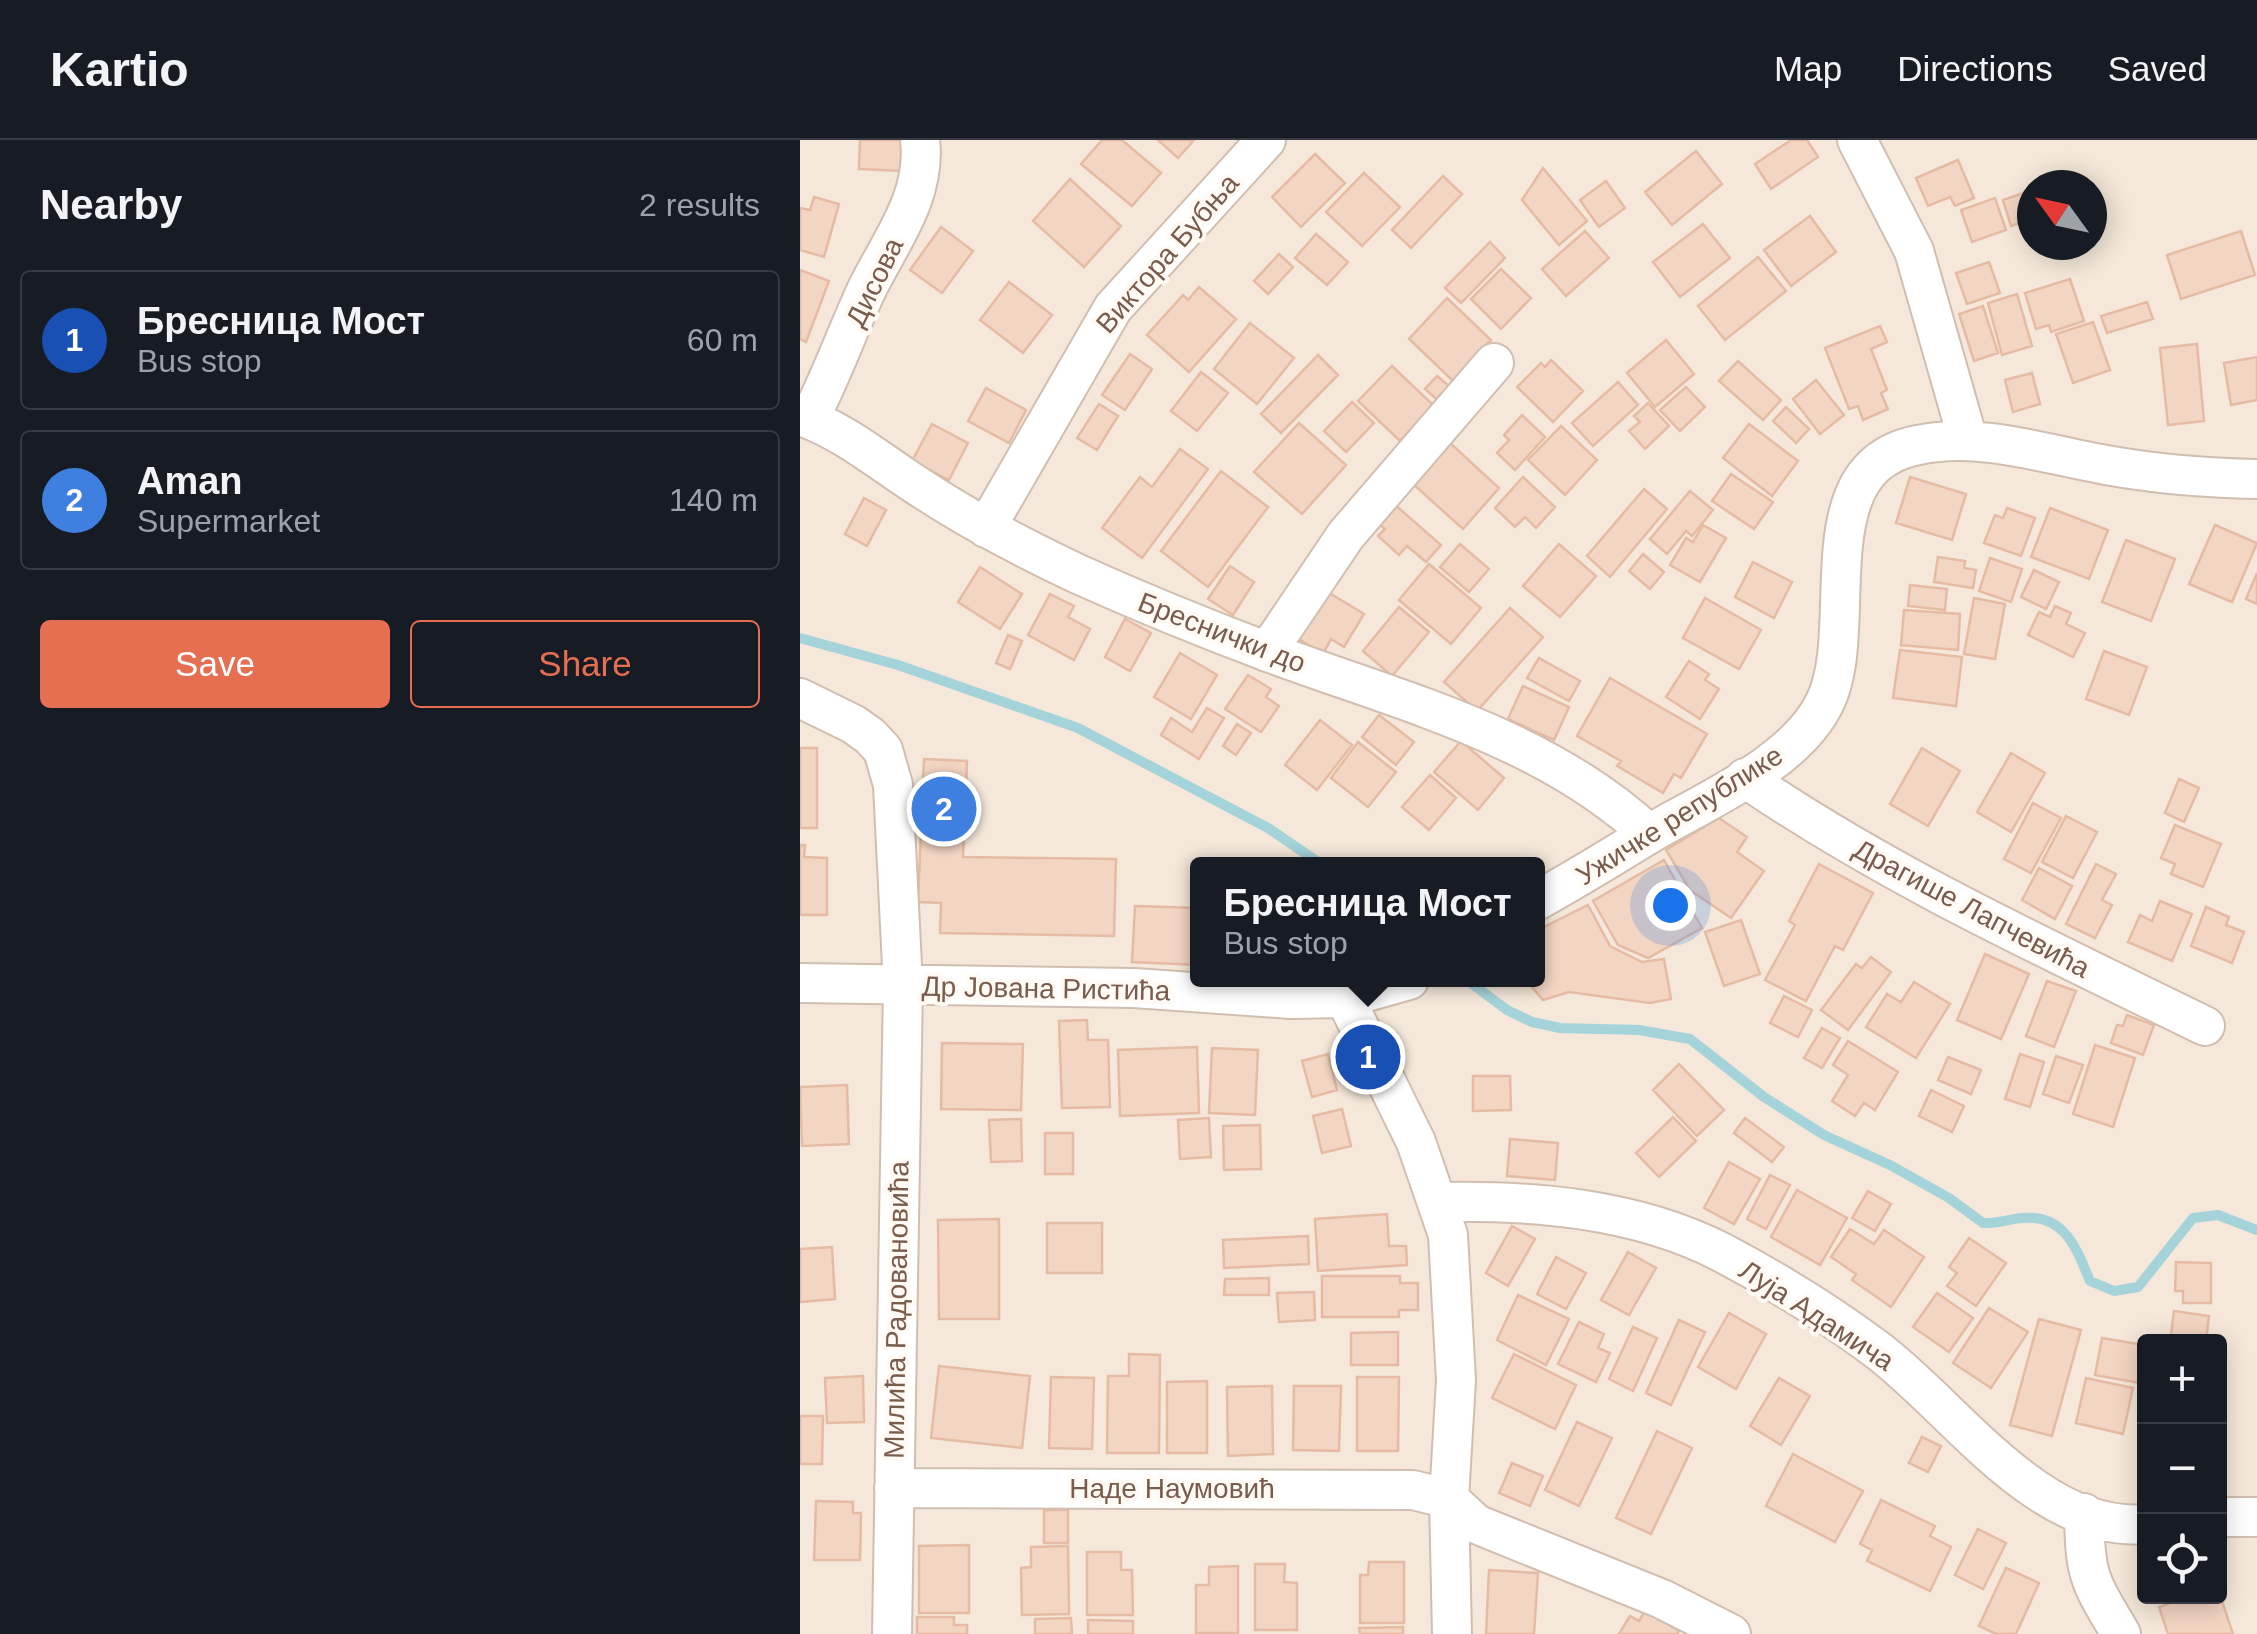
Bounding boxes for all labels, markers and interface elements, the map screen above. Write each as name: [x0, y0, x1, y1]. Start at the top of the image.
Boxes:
text: Kartio: [50, 43, 189, 96]
text: Map: [1774, 49, 1842, 88]
text: Directions: [1897, 49, 2053, 88]
text: Saved: [2108, 49, 2207, 88]
street label: Виктора Бубња: [1090, 167, 1245, 339]
north arrow: [2017, 170, 2107, 260]
text: Nearby: [40, 181, 182, 228]
text: 2 results: [639, 187, 760, 223]
street label: Дисова: [840, 233, 909, 332]
text: Бресница Мост: [137, 300, 425, 342]
text: 1: [66, 322, 83, 358]
text: 60 m: [687, 322, 758, 358]
text: Bus stop: [137, 343, 262, 379]
text: Aman: [137, 460, 243, 502]
text: 2: [66, 482, 83, 518]
text: 140 m: [669, 482, 758, 518]
text: Supermarket: [137, 503, 320, 539]
street label: Бреснички до: [1134, 586, 1310, 679]
button: Save: [40, 620, 390, 708]
button: Share: [410, 620, 760, 708]
street label: Ужичке републике: [1570, 739, 1788, 891]
pin: 2: [912, 772, 976, 846]
street label: Драгише Лапчевића: [1849, 833, 2095, 984]
popup: [1190, 857, 1545, 987]
your location: [1645, 880, 1696, 931]
text: Бресница Мост: [1223, 882, 1512, 924]
text: Bus stop: [1223, 925, 1348, 961]
street label: Др Јована Ристића: [921, 971, 1171, 1006]
pin: 1: [1336, 1020, 1400, 1094]
street label: Милића Радовановића: [878, 1160, 915, 1459]
street label: Луја Адамича: [1734, 1254, 1900, 1377]
map controls: [2137, 1334, 2227, 1604]
button: +: [2137, 1334, 2227, 1424]
button: −: [2137, 1424, 2227, 1514]
street label: Наде Наумовић: [1069, 1473, 1275, 1504]
button: locate: [2137, 1514, 2227, 1604]

